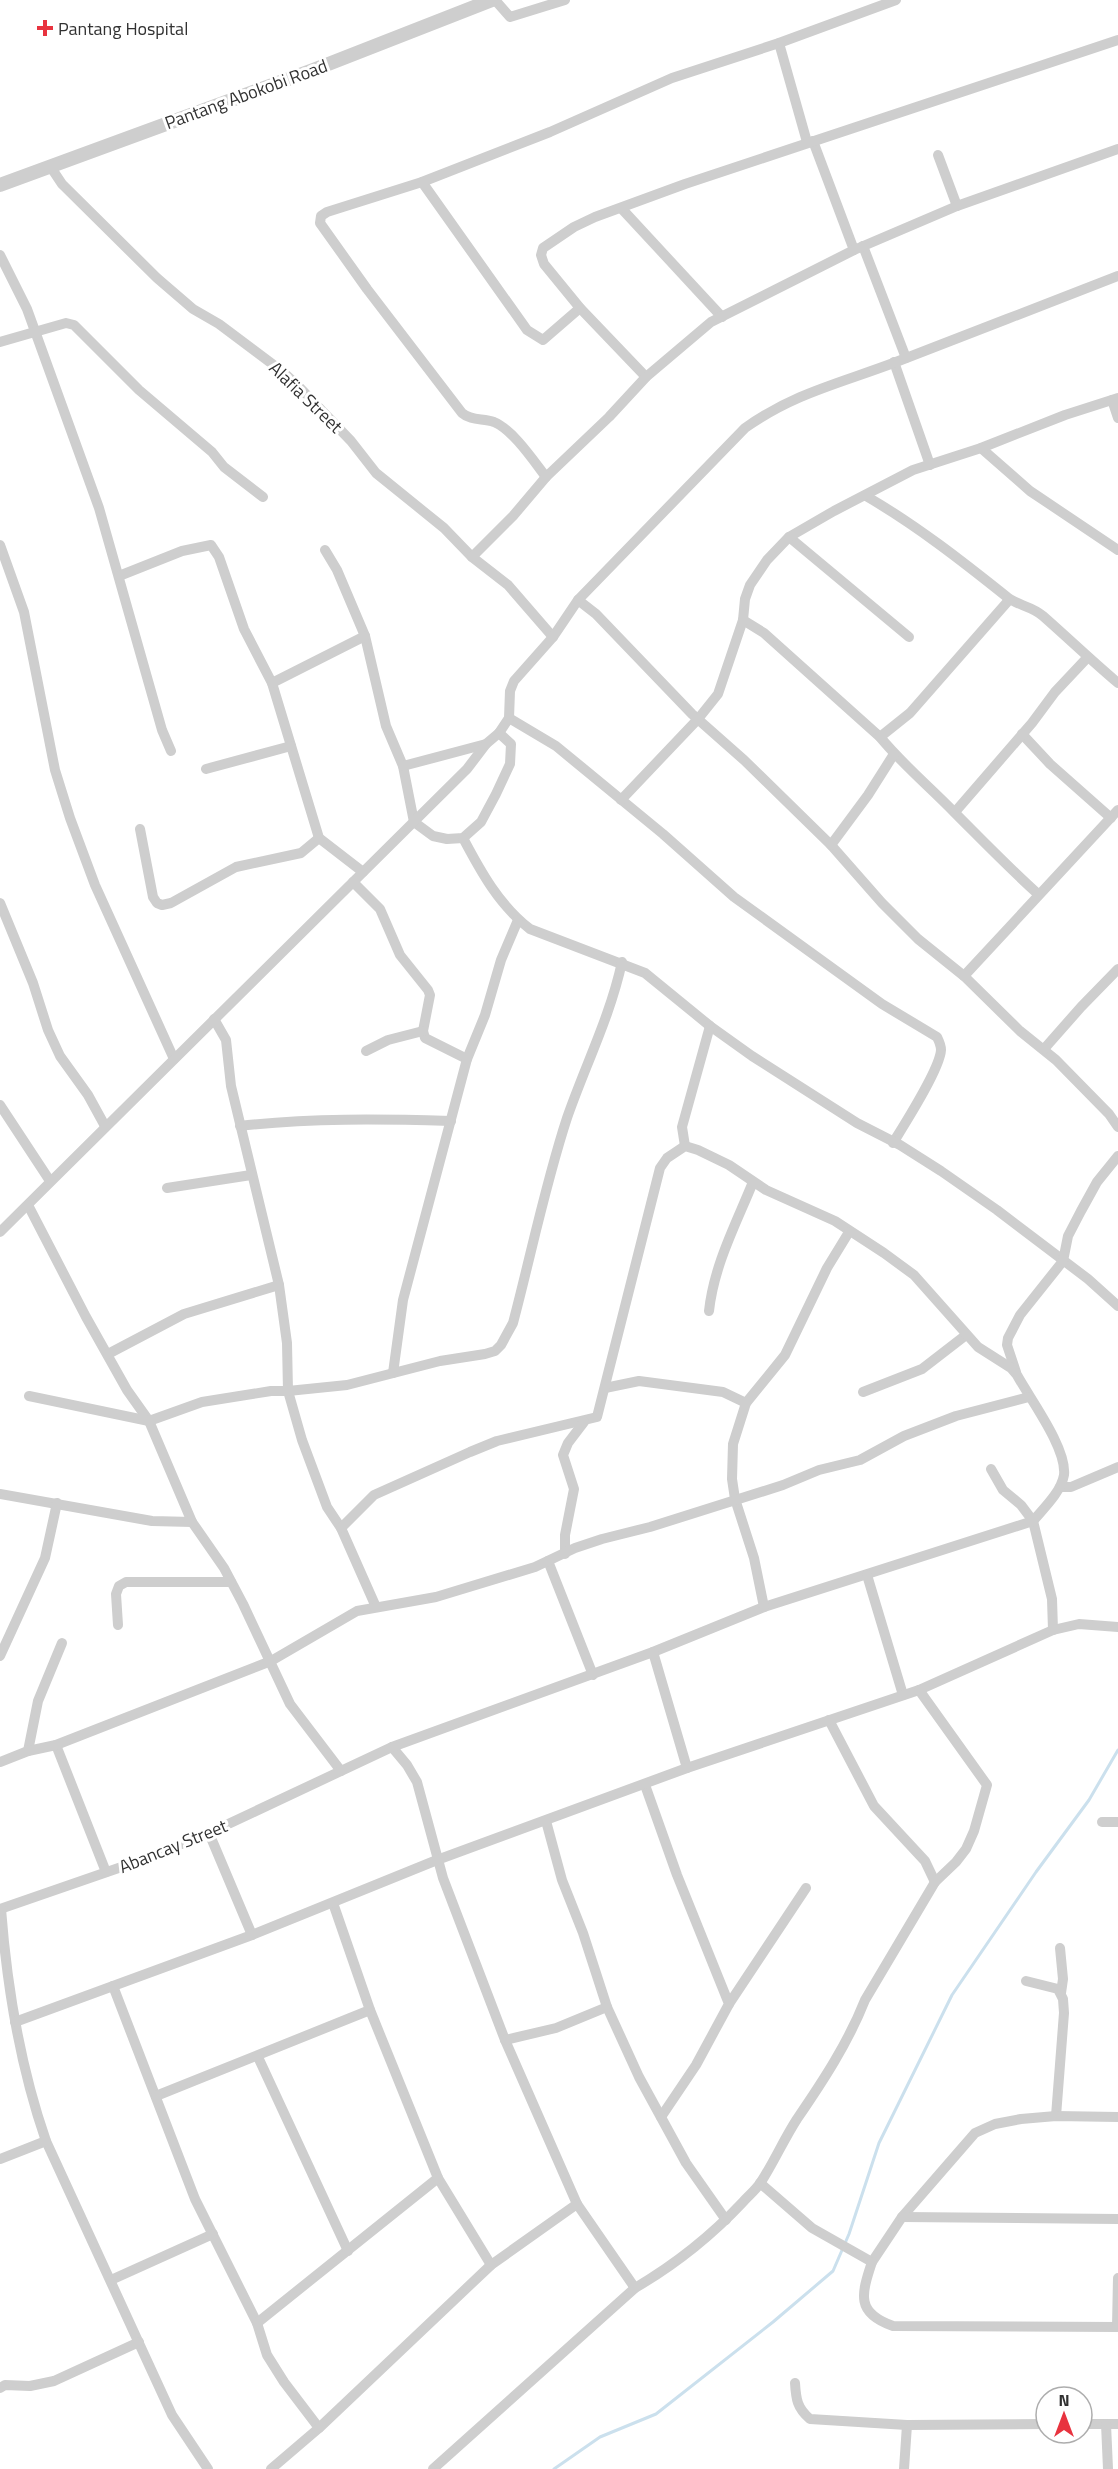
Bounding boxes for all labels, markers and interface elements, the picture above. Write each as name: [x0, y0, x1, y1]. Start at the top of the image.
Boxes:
place label: Pantang Hospital: [58, 15, 188, 42]
marker: Pantang Hospital: [36, 19, 54, 37]
street label: Pantang Abokobi Road: [161, 52, 331, 136]
street label: Alafia Street: [263, 355, 349, 440]
street label: Abancay Street: [115, 1812, 232, 1880]
north arrow: [1034, 2385, 1094, 2445]
text: N: [1058, 2388, 1070, 2412]

